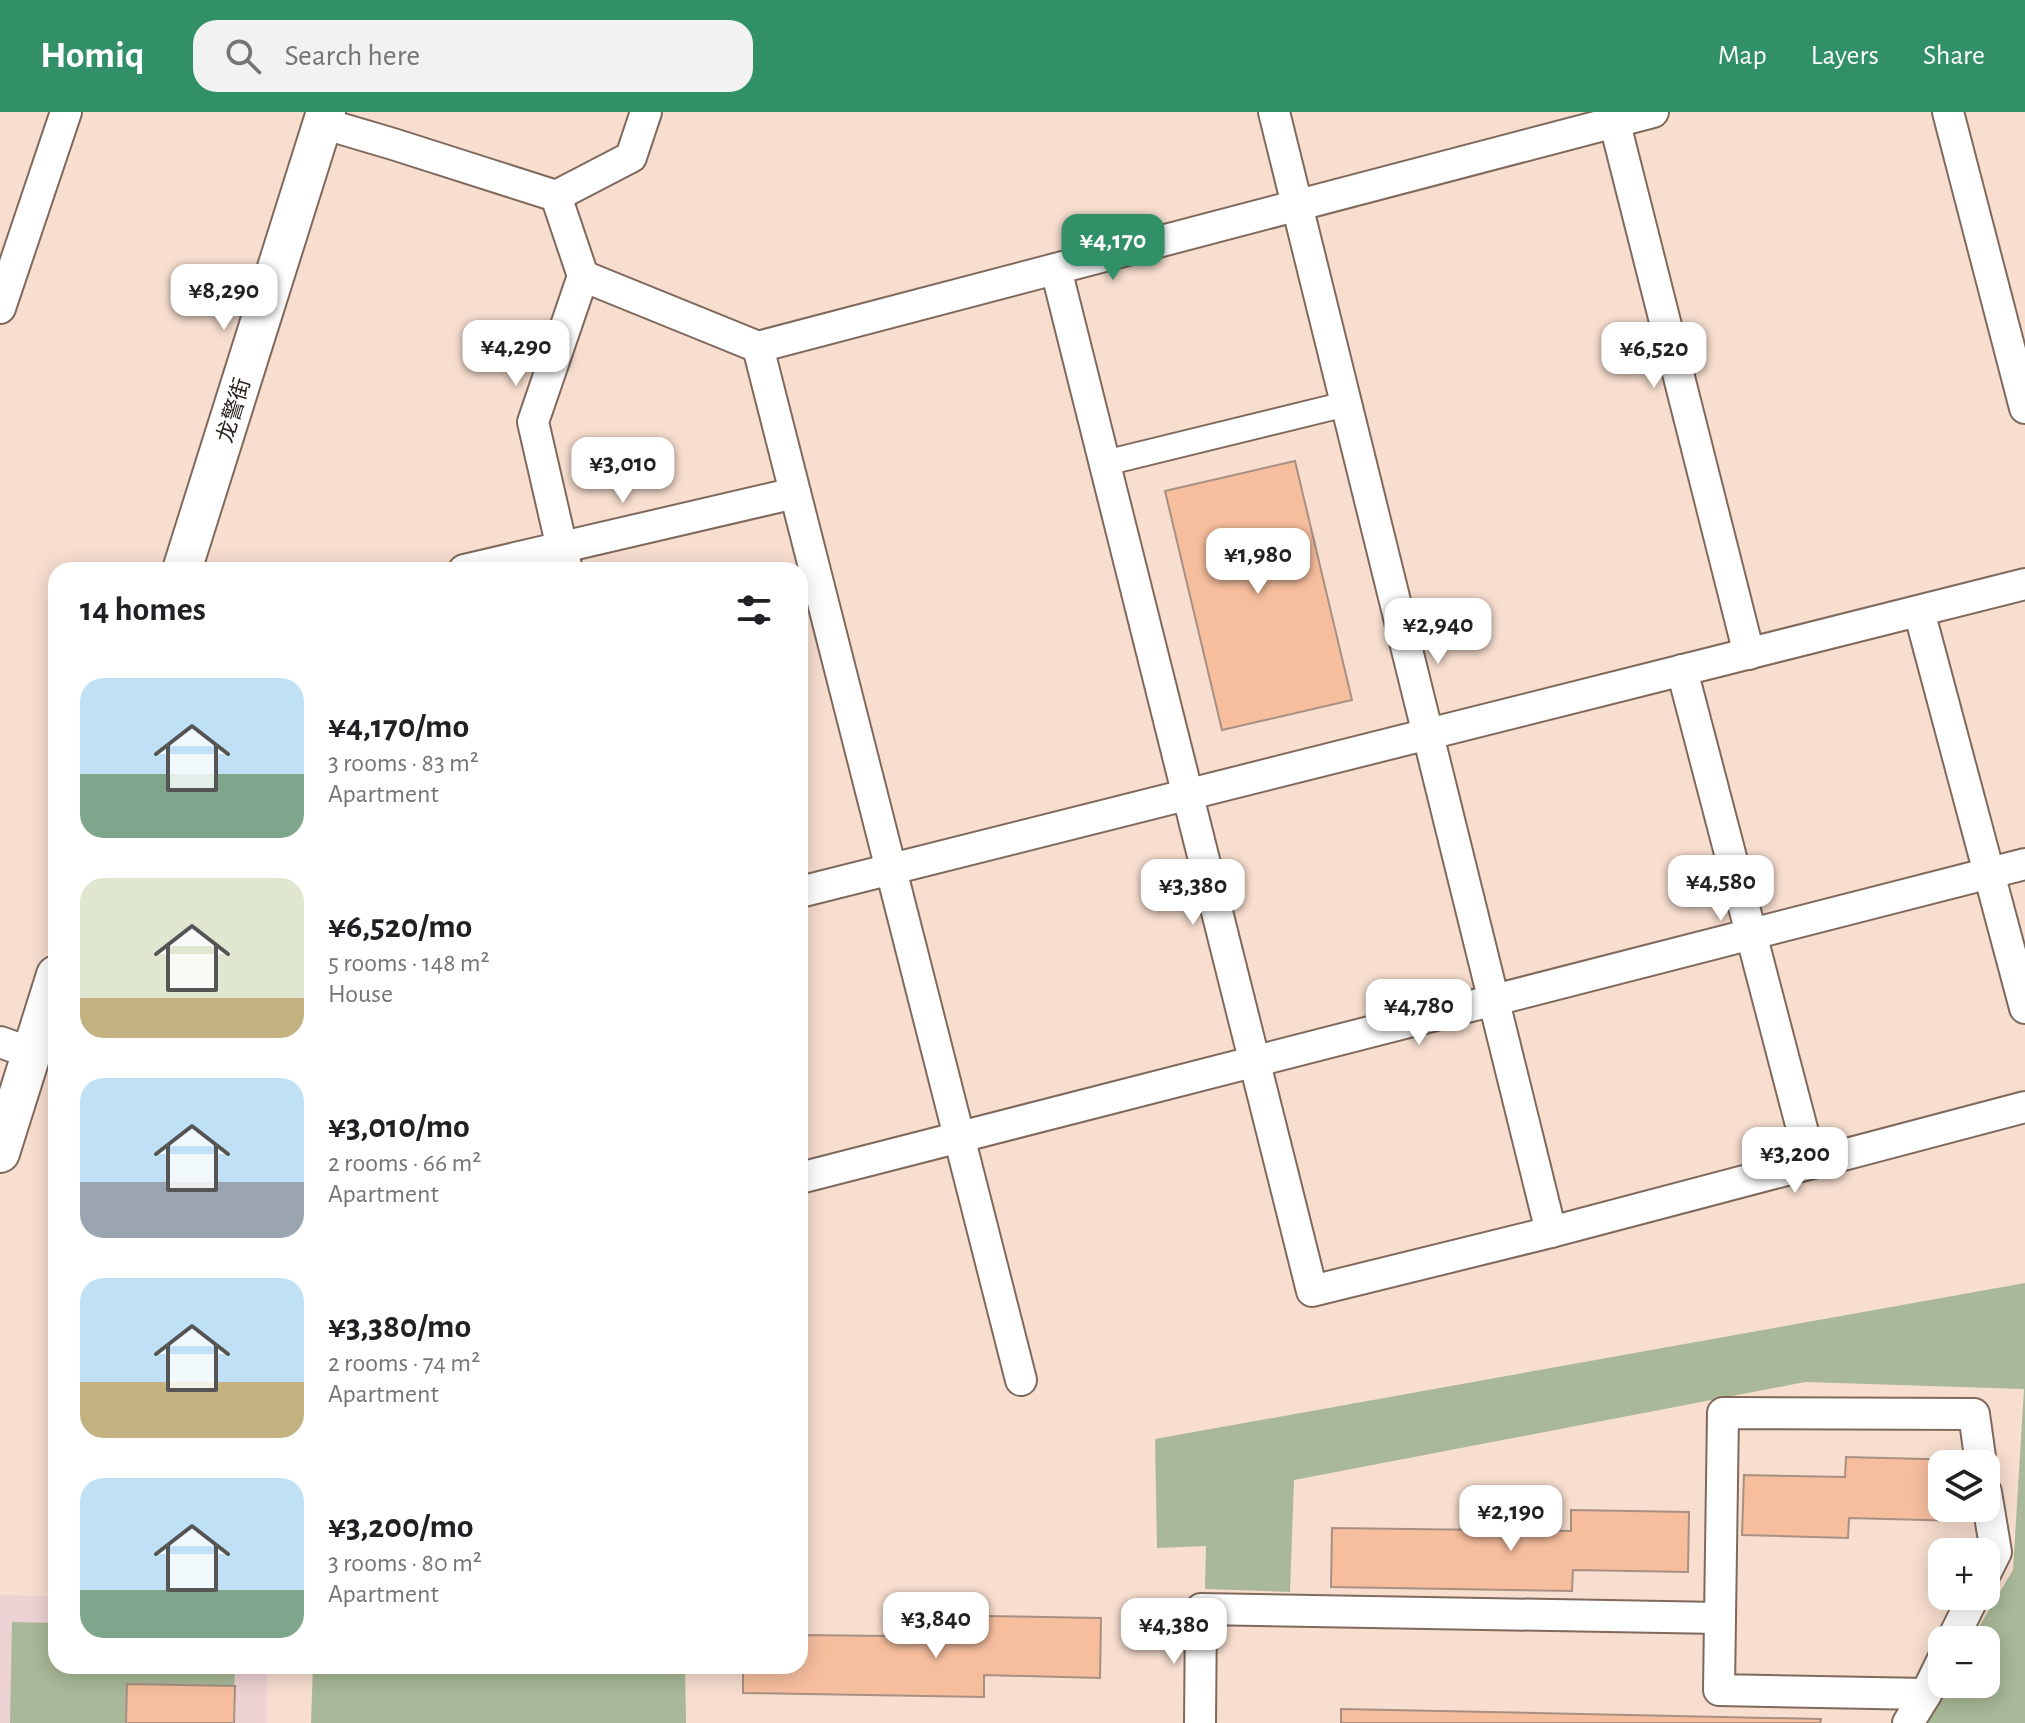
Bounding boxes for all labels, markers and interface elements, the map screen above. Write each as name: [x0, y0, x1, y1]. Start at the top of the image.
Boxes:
search box: [193, 20, 753, 92]
icon: search: [221, 34, 265, 78]
text: Homiq: [40, 37, 145, 75]
text: Search here: [285, 41, 420, 71]
text: Map: [1718, 42, 1767, 70]
text: Layers: [1811, 42, 1879, 70]
text: Share: [1923, 42, 1985, 70]
pin: ¥4,170: [1048, 214, 1178, 282]
text: ¥4,170: [1080, 227, 1146, 253]
pin: ¥8,290: [159, 264, 289, 332]
text: ¥8,290: [189, 277, 259, 303]
pin: ¥4,290: [451, 320, 581, 388]
pin: ¥6,520: [1589, 322, 1719, 390]
text: ¥4,290: [480, 333, 552, 359]
text: ¥6,520: [1619, 335, 1689, 361]
street label: 龙警街: [213, 375, 254, 445]
pin: ¥3,010: [558, 437, 688, 505]
text: ¥3,010: [589, 450, 657, 476]
pin: ¥1,980: [1193, 528, 1323, 596]
text: ¥1,980: [1224, 541, 1292, 567]
icon: filters: [732, 588, 776, 632]
text: 14 homes: [80, 593, 206, 627]
pin: ¥2,940: [1373, 598, 1503, 666]
text: ¥2,940: [1402, 611, 1474, 637]
icon: home: [144, 710, 240, 806]
text: ¥4,170/mo: [328, 710, 469, 744]
text: 3 rooms · 83 m²: [328, 750, 479, 776]
text: Apartment: [328, 781, 439, 807]
pin: ¥4,580: [1656, 855, 1786, 923]
pin: ¥3,380: [1128, 859, 1258, 927]
text: ¥4,580: [1686, 868, 1756, 894]
text: ¥3,380: [1159, 872, 1227, 898]
icon: home: [144, 910, 240, 1006]
text: ¥6,520/mo: [328, 910, 472, 944]
text: 5 rooms · 148 m²: [328, 950, 490, 976]
pin: ¥4,780: [1354, 979, 1484, 1047]
text: House: [328, 981, 393, 1007]
text: ¥4,780: [1384, 992, 1454, 1018]
icon: home: [144, 1110, 240, 1206]
text: ¥3,010/mo: [328, 1110, 470, 1144]
pin: ¥3,200: [1730, 1127, 1860, 1195]
text: ¥3,200: [1760, 1140, 1830, 1166]
text: 2 rooms · 66 m²: [328, 1150, 481, 1176]
text: Apartment: [328, 1181, 439, 1207]
icon: home: [144, 1310, 240, 1406]
text: ¥3,380/mo: [328, 1310, 471, 1344]
text: 2 rooms · 74 m²: [328, 1350, 480, 1376]
text: Apartment: [328, 1381, 439, 1407]
map controls: [1928, 1450, 2000, 1698]
button: layers: [1928, 1450, 2000, 1522]
pin: ¥2,190: [1446, 1485, 1576, 1553]
text: ¥2,190: [1477, 1498, 1545, 1524]
icon: home: [144, 1510, 240, 1606]
text: ¥3,200/mo: [328, 1510, 474, 1544]
button: +: [1928, 1538, 2000, 1610]
text: 3 rooms · 80 m²: [328, 1550, 482, 1576]
text: Apartment: [328, 1581, 439, 1607]
pin: ¥3,840: [871, 1592, 1001, 1660]
pin: ¥4,380: [1109, 1598, 1239, 1666]
text: ¥3,840: [901, 1605, 971, 1631]
text: ¥4,380: [1139, 1611, 1209, 1637]
button: −: [1928, 1626, 2000, 1698]

